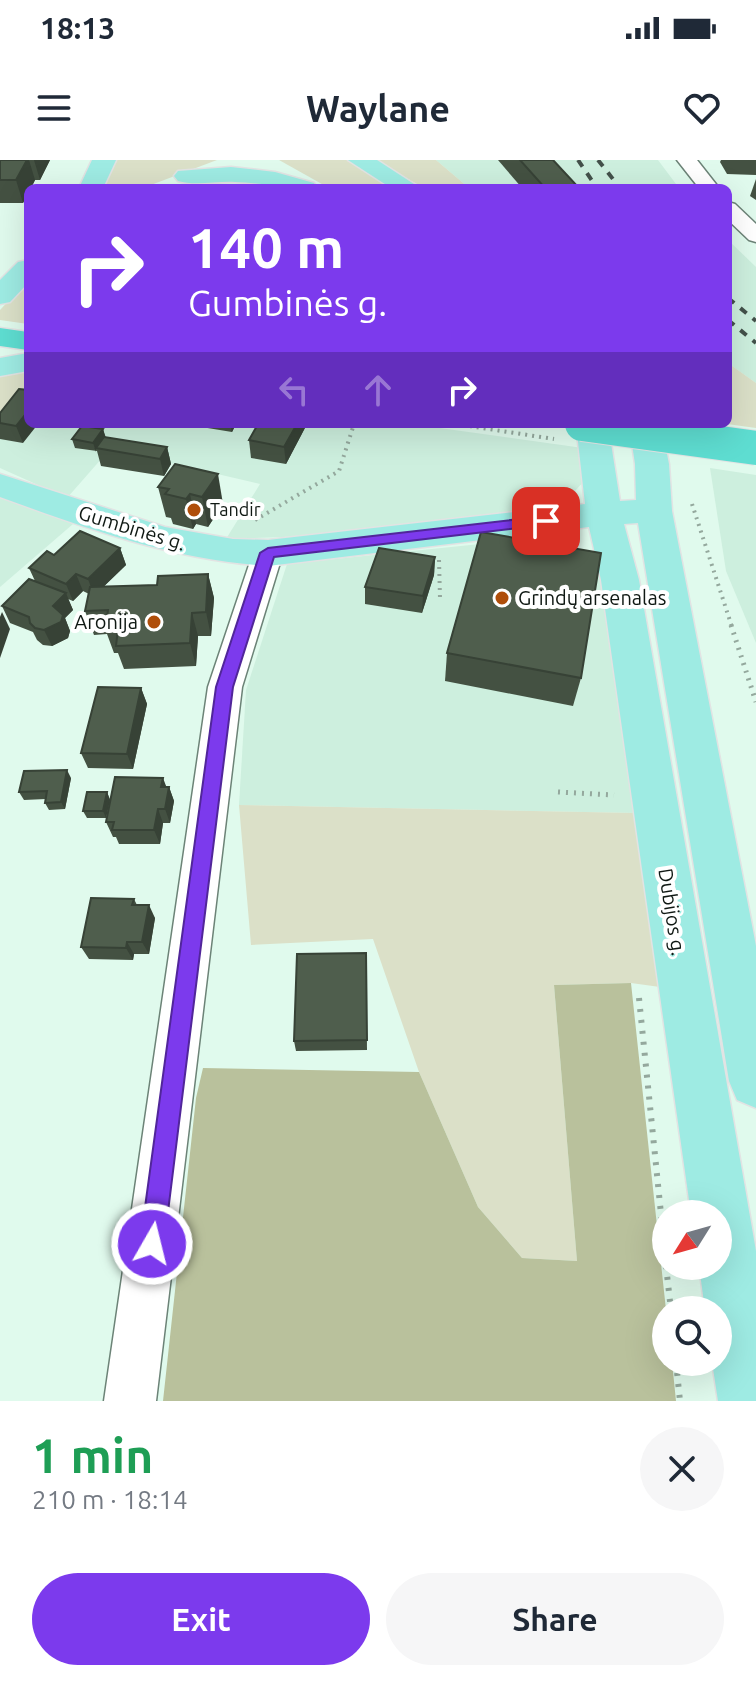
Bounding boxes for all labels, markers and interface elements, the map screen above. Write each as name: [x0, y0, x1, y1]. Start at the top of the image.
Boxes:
text: 18:13: [40, 11, 115, 45]
icon: menu: [32, 86, 76, 130]
icon: heart: [680, 86, 724, 130]
text: Waylane: [306, 88, 450, 129]
icon: right: [56, 216, 160, 320]
text: 140 m: [188, 216, 344, 279]
text: Gumbinės g.: [188, 282, 387, 323]
icon: left: [272, 368, 316, 412]
icon: ahead: [356, 368, 400, 412]
icon: right: [440, 368, 484, 412]
pin: [512, 487, 580, 555]
place label: Tandir: [210, 499, 261, 519]
icon: arrive: [524, 499, 568, 543]
street label: Gumbinės g.: [76, 500, 188, 555]
marker: Tandir: [185, 501, 203, 519]
place label: Grindų arsenalas: [518, 586, 666, 609]
marker: Grindų arsenalas: [493, 589, 511, 607]
place label: Aronija: [74, 610, 138, 633]
marker: Aronija: [145, 613, 163, 631]
street label: Dubijos g.: [654, 866, 691, 957]
north arrow: [652, 1200, 732, 1280]
map controls: [652, 1200, 732, 1376]
position arrow: [110, 1202, 194, 1286]
button: search: [652, 1296, 732, 1376]
button: close: [640, 1427, 724, 1511]
text: 1 min: [32, 1428, 153, 1482]
text: 210 m · 18:14: [32, 1485, 188, 1514]
button: Exit: [32, 1573, 370, 1665]
button: Share: [386, 1573, 724, 1665]

